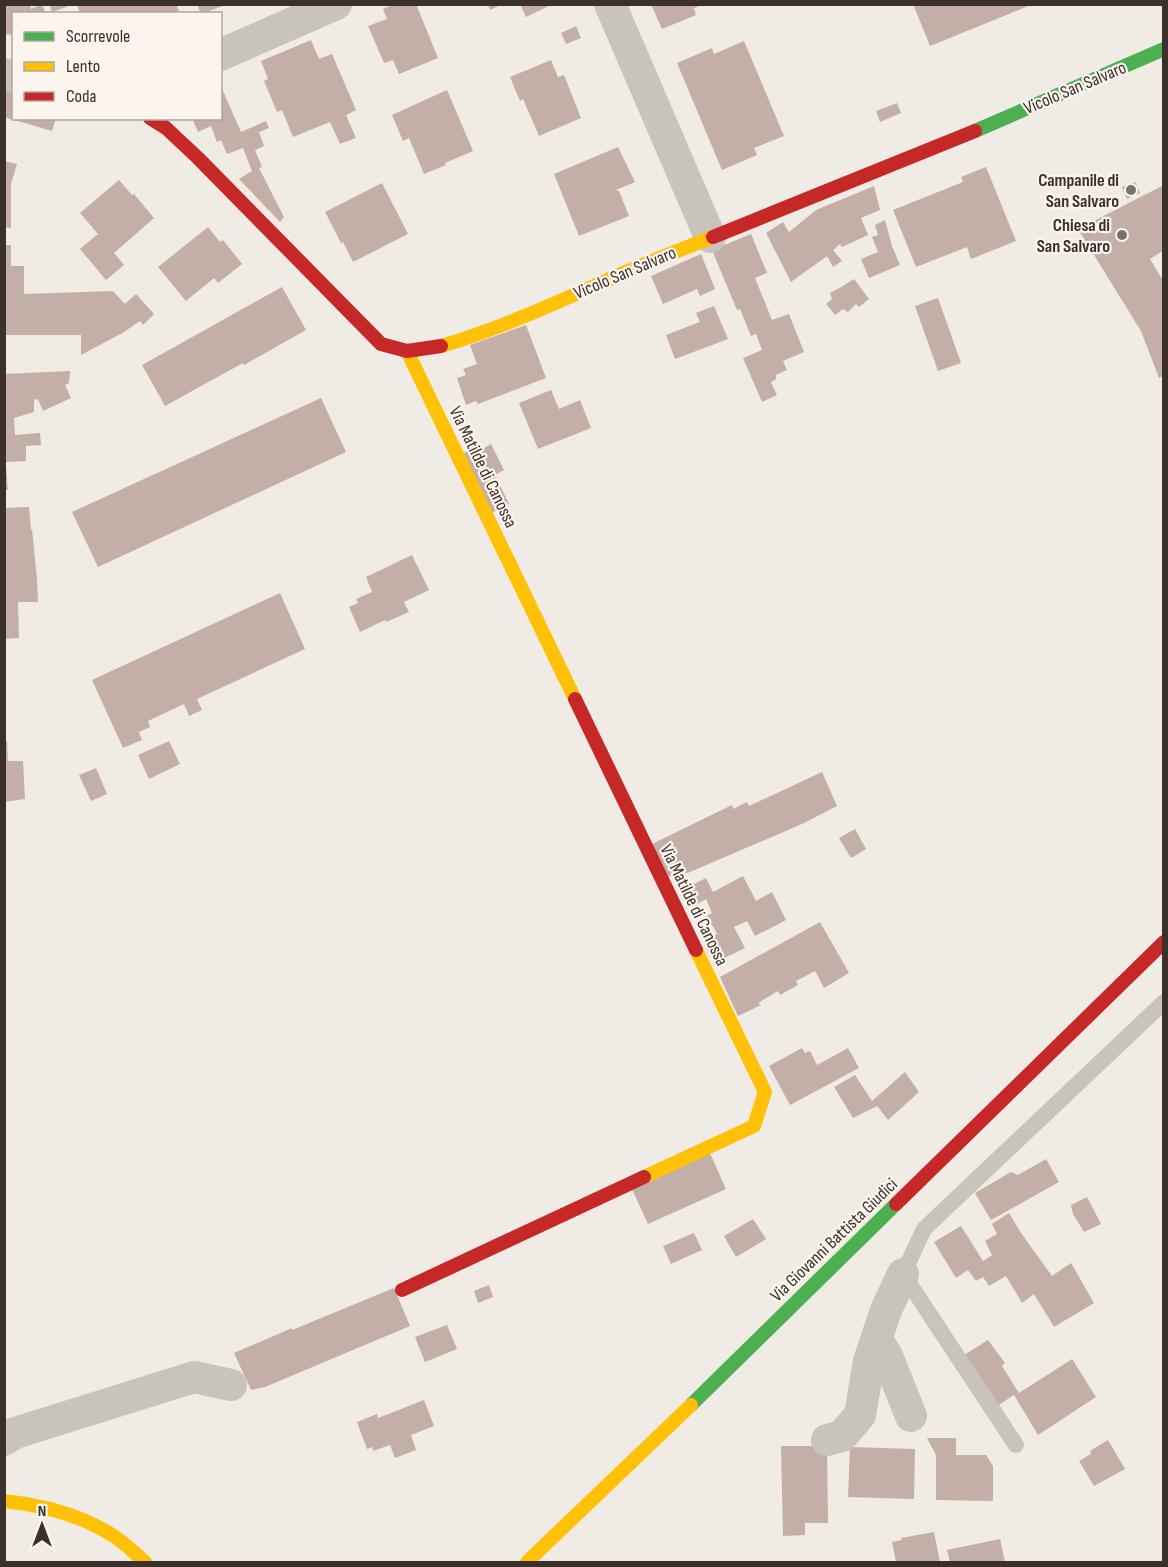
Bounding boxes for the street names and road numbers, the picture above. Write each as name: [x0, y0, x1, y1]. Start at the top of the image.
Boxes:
street label: Vicolo San Salvaro: [1021, 57, 1129, 119]
street label: Vicolo San Salvaro: [571, 242, 679, 304]
street label: Via Matilde di Canossa: [445, 403, 522, 531]
street label: Via Matilde di Canossa: [656, 841, 733, 969]
street label: Via Giovanni Battista Giudici: [766, 1174, 902, 1306]

